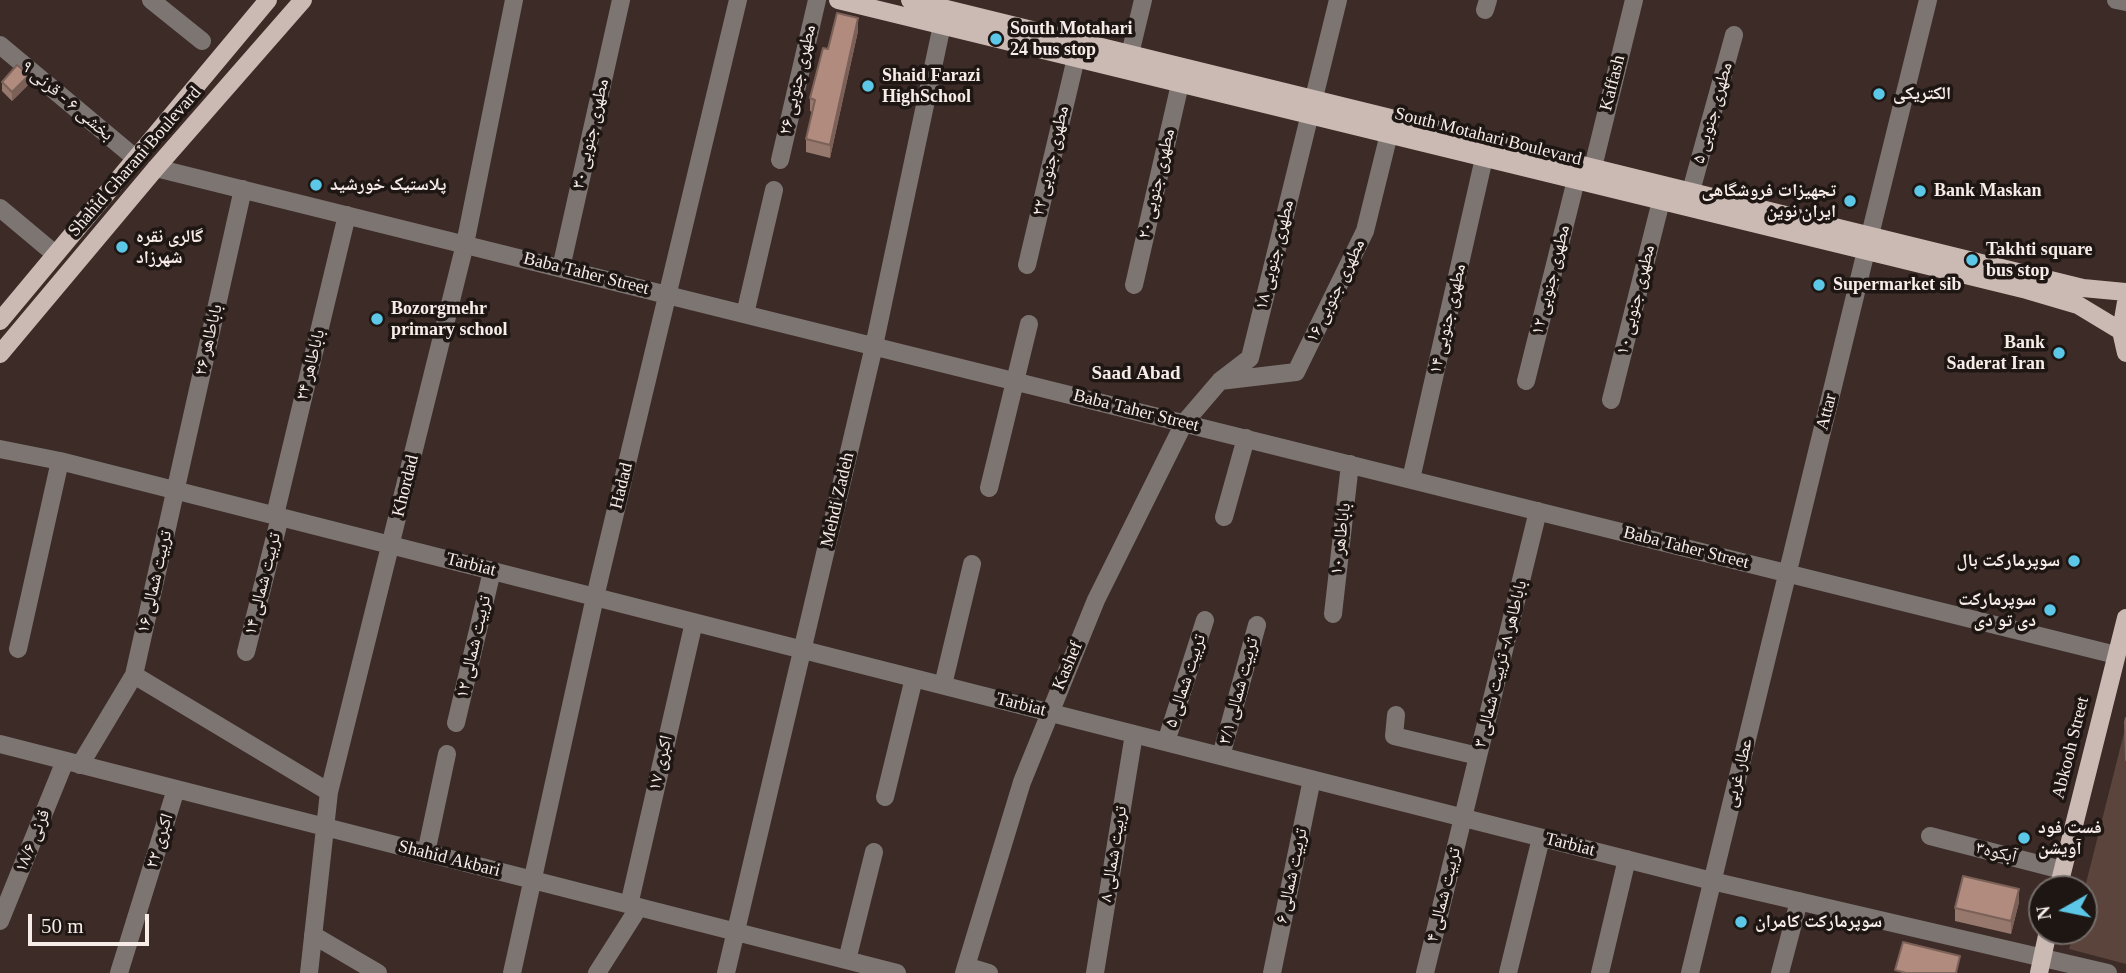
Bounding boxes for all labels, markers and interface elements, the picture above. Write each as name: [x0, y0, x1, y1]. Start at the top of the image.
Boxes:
place label: South Motahari 24 bus stop: [1010, 18, 1133, 60]
street label: مطهری جنوبی ۲۶: [775, 23, 821, 137]
marker: South Motahari 24 bus stop: [988, 31, 1004, 47]
street label: Kaffash: [1596, 53, 1630, 113]
street label: بخشی ۶ - قرنی ۹: [17, 56, 117, 146]
street label: مطهری جنوبی ۵: [1688, 60, 1738, 166]
place label: Shaid Farazi HighSchool: [882, 65, 981, 108]
street label: مطهری جنوبی ۳۰: [568, 77, 614, 191]
marker: Shaid Farazi HighSchool: [860, 78, 876, 94]
street label: Shahid Gharani Boulevard: [64, 82, 206, 242]
place label: الکتریکی: [1893, 83, 1951, 105]
marker: الکتریکی: [1871, 86, 1887, 102]
street label: South Motahari Boulevard: [1392, 103, 1584, 171]
street label: مطهری جنوبی ۲۲: [1028, 104, 1074, 218]
street label: مطهری جنوبی ۲۰: [1134, 127, 1180, 241]
place label: پلاستیک خورشید: [330, 174, 446, 196]
marker: پلاستیک خورشید: [308, 177, 324, 193]
place label: تجهیزات فروشگاهی ایران نوین: [1702, 180, 1836, 222]
place label: Bank Maskan: [1934, 180, 2042, 202]
marker: Bank Maskan: [1912, 183, 1928, 199]
marker: تجهیزات فروشگاهی ایران نوین: [1842, 193, 1858, 209]
street label: مطهری جنوبی ۱۸: [1251, 198, 1299, 312]
street label: مطهری جنوبی ۱۲: [1527, 223, 1575, 337]
place label: گالری نقره شهرزاد: [136, 226, 203, 268]
street label: مطهری جنوبی ۱۶: [1302, 236, 1370, 346]
marker: گالری نقره شهرزاد: [114, 239, 130, 255]
place label: Takhti square bus stop: [1986, 239, 2093, 282]
street label: مطهری جنوبی ۱۰: [1612, 243, 1660, 357]
street label: Baba Taher Street: [521, 248, 651, 300]
marker: Takhti square bus stop: [1964, 252, 1980, 268]
street label: مطهری جنوبی ۱۴: [1425, 262, 1471, 376]
place label: Supermarket sib: [1833, 274, 1962, 296]
marker: Supermarket sib: [1811, 277, 1827, 293]
place label: Bozorgmehr primary school: [391, 298, 507, 340]
street label: باباطاهر ۲۶: [190, 302, 228, 378]
marker: Bozorgmehr primary school: [369, 311, 385, 327]
street label: باباطاهر ۲۴: [292, 327, 330, 403]
place label: Bank Saderat Iran: [1947, 332, 2045, 374]
marker: Bank Saderat Iran: [2051, 345, 2067, 361]
district label: Saad Abad: [1091, 363, 1181, 385]
street label: Baba Taher Street: [1071, 385, 1201, 437]
street label: Attar: [1812, 391, 1842, 433]
street label: Mehdi Zadeh: [817, 451, 859, 549]
street label: Khordad: [388, 453, 424, 519]
street label: Hadad: [606, 461, 638, 511]
street label: باباطاهر ۱۰: [1326, 502, 1356, 576]
street label: Baba Taher Street: [1621, 522, 1751, 574]
street label: تربیت شمالی ۱۶: [133, 529, 177, 635]
street label: تربیت شمالی ۱۴: [240, 531, 286, 637]
street label: Tarbiat: [444, 548, 498, 582]
place label: سوپرمارکت بال: [1957, 550, 2060, 572]
marker: سوپرمارکت بال: [2066, 553, 2082, 569]
street label: باباطاهر ۸- تربیت شمالی ۳: [1470, 578, 1532, 750]
place label: سوپرمارکت دی تو دی: [1958, 589, 2036, 632]
street label: تربیت شمالی ۱۲: [452, 594, 496, 700]
marker: سوپرمارکت دی تو دی: [2042, 602, 2058, 618]
street label: تربیت شمالی ۵: [1161, 632, 1211, 730]
street label: تربیت شمالی ۳/۱: [1214, 635, 1264, 747]
street label: Kashef: [1048, 638, 1088, 694]
street label: Tarbiat: [994, 688, 1048, 722]
street label: Abkooh Street: [2048, 695, 2094, 801]
street label: اکبری ۱۷: [644, 733, 678, 793]
street label: عطار غربی: [1720, 736, 1758, 810]
street label: تربیت شمالی ۸: [1096, 805, 1132, 903]
street label: قرنی ۱۸/۶: [11, 806, 55, 876]
street label: اکبری ۲۲: [141, 811, 179, 871]
place label: فست فود آویشن: [2038, 817, 2102, 860]
street label: تربیت شمالی ۶: [1271, 826, 1313, 926]
street label: Tarbiat: [1543, 828, 1597, 862]
marker: فست فود آویشن: [2016, 830, 2032, 846]
street label: Shahid Akbari: [396, 836, 502, 882]
street label: آبکوه۳: [1973, 838, 2019, 868]
street label: تربیت شمالی ۴: [1422, 845, 1466, 945]
north arrow: [2028, 875, 2098, 945]
scale bar: [32, 900, 152, 944]
text: N: [2032, 905, 2055, 921]
place label: سوپرمارکت کامران: [1755, 911, 1882, 933]
text: 50 m: [41, 914, 84, 938]
marker: سوپرمارکت کامران: [1733, 914, 1749, 930]

